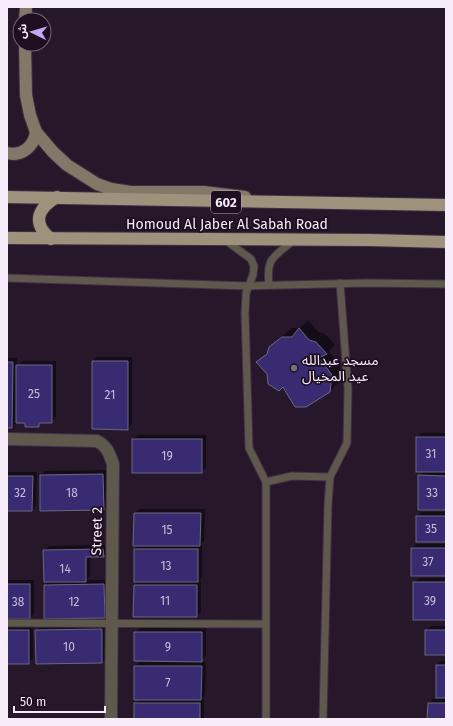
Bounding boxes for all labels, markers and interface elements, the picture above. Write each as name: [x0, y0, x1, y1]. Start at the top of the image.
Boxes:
north arrow: [12, 12, 52, 52]
text: ش: [15, 23, 30, 39]
road number: 602: [211, 191, 241, 213]
street label: Homoud Al Jaber Al Sabah Road: [126, 216, 328, 233]
place label: مسجد عبدالله عيد المخيال: [302, 352, 379, 385]
marker: مسجد عبدالله عيد المخيال: [289, 363, 299, 373]
house number: 25: [28, 387, 40, 401]
house number: 21: [105, 388, 115, 402]
house number: 31: [426, 447, 436, 461]
house number: 19: [161, 449, 173, 463]
house number: 32: [14, 486, 26, 500]
house number: 18: [66, 486, 78, 500]
house number: 33: [426, 486, 438, 500]
street label: Street 2: [88, 506, 106, 555]
house number: 35: [425, 522, 437, 536]
house number: 15: [161, 523, 173, 537]
house number: 37: [422, 555, 434, 569]
house number: 13: [160, 559, 172, 573]
house number: 14: [59, 562, 71, 576]
house number: 11: [160, 594, 170, 608]
house number: 39: [424, 594, 436, 608]
house number: 38: [12, 595, 25, 609]
house number: 12: [68, 595, 80, 609]
house number: 10: [63, 640, 75, 654]
house number: 9: [165, 640, 171, 654]
house number: 7: [165, 676, 171, 690]
scale bar: [14, 688, 105, 714]
text: 50 m: [20, 695, 46, 709]

